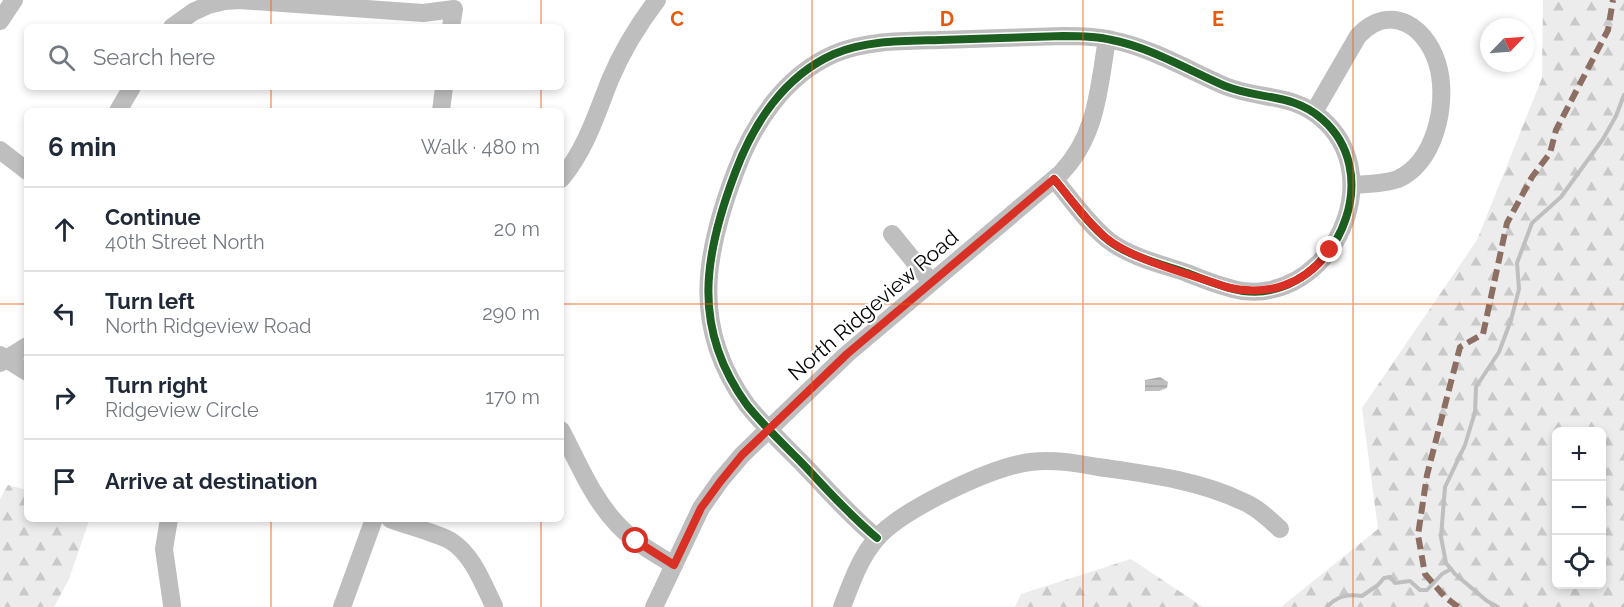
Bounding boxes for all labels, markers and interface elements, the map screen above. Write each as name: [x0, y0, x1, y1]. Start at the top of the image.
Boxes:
text: C: [670, 7, 684, 31]
text: D: [940, 7, 954, 31]
text: E: [1212, 7, 1224, 31]
north arrow: [1480, 18, 1534, 72]
search box: [24, 24, 564, 90]
icon: search: [45, 41, 78, 74]
text: Search here: [93, 44, 215, 70]
text: 6 min: [48, 132, 117, 162]
text: Walk · 480 m: [421, 135, 540, 159]
text: Continue: [105, 204, 201, 230]
icon: ahead: [48, 213, 81, 246]
text: 20 m: [494, 217, 540, 241]
street label: North Ridgeview Road: [783, 224, 963, 386]
text: 40th Street North: [105, 230, 265, 254]
route end: [1316, 236, 1342, 262]
text: Turn left: [105, 288, 195, 314]
icon: left: [48, 297, 81, 330]
text: 290 m: [482, 301, 540, 325]
text: North Ridgeview Road: [105, 314, 312, 338]
text: Turn right: [105, 372, 208, 398]
icon: right: [48, 381, 81, 414]
text: 170 m: [485, 385, 540, 409]
text: Ridgeview Circle: [105, 398, 259, 422]
map controls: [1552, 427, 1606, 589]
button: +: [1552, 427, 1606, 481]
icon: arrive: [48, 465, 81, 498]
text: Arrive at destination: [105, 468, 318, 494]
button: −: [1552, 481, 1606, 535]
route start: [622, 527, 648, 553]
button: locate: [1552, 535, 1606, 589]

